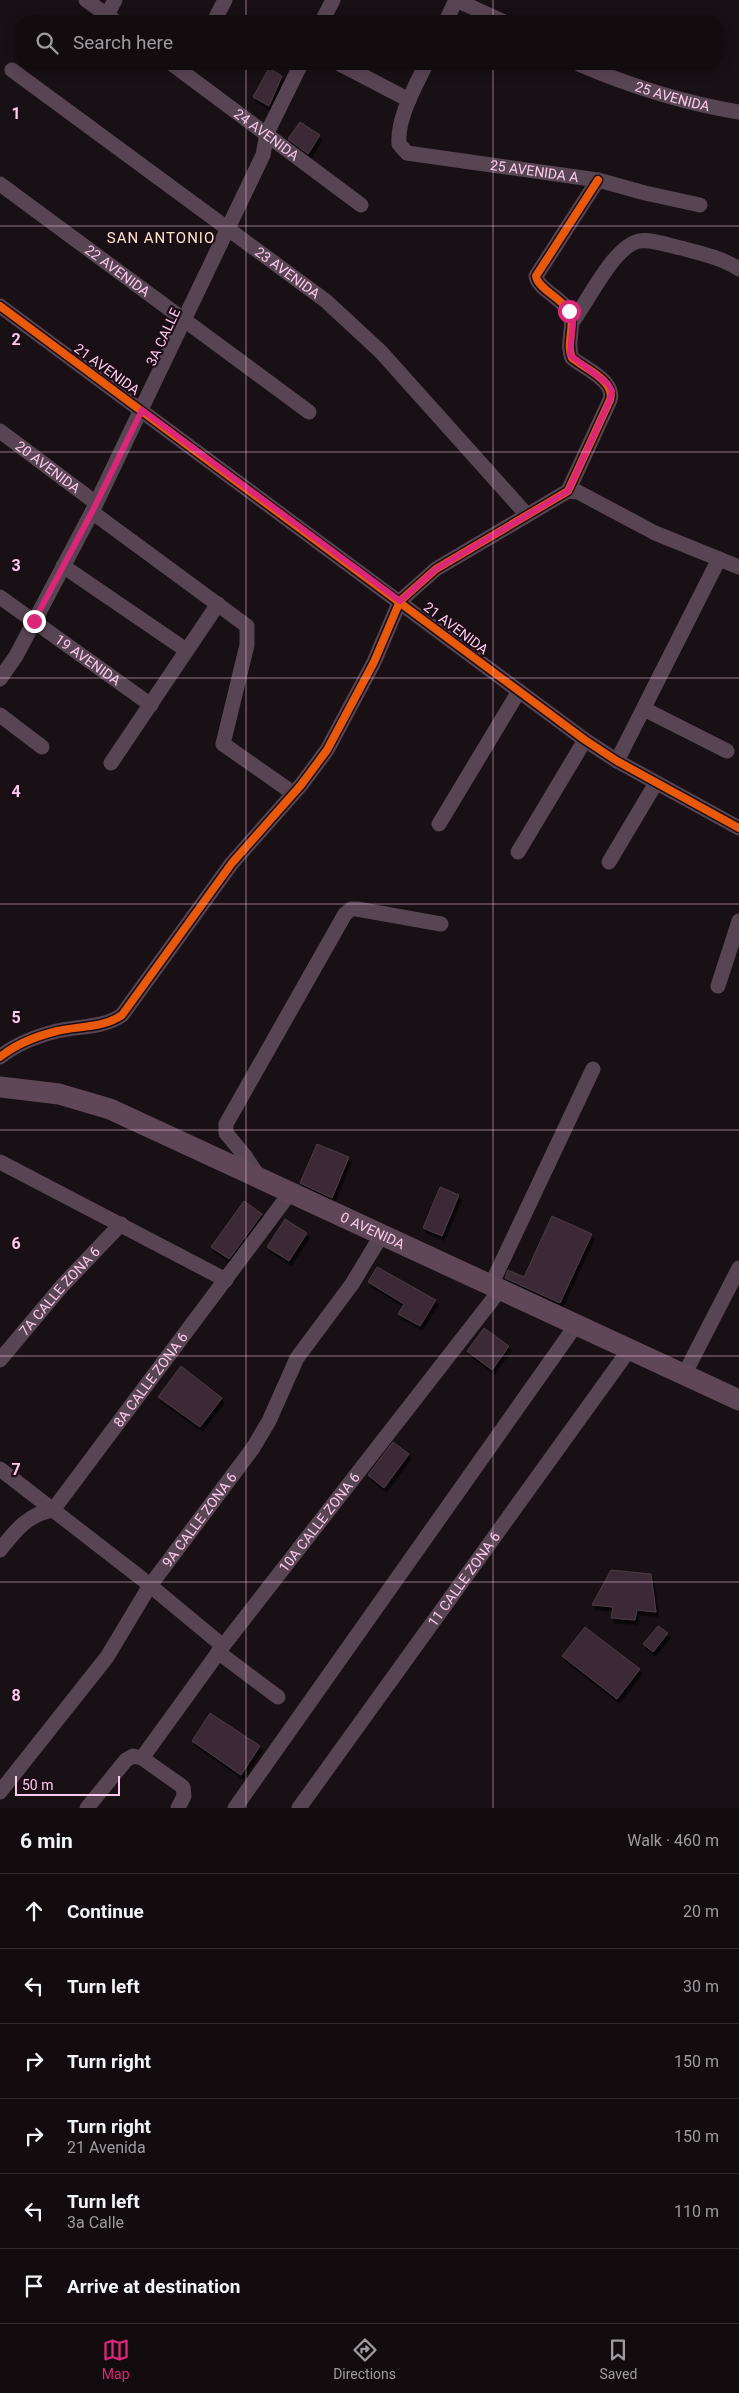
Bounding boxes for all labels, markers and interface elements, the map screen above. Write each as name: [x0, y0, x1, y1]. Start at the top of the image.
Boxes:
search box: [15, 15, 724, 70]
icon: search: [33, 29, 61, 57]
text: Search here: [73, 31, 173, 54]
street label: 25 AVENIDA: [633, 78, 711, 114]
text: 1: [11, 104, 21, 123]
street label: 24 AVENIDA: [231, 105, 302, 164]
street label: 25 AVENIDA A: [489, 157, 580, 185]
district label: SAN ANTONIO: [107, 229, 215, 247]
street label: 22 AVENIDA: [82, 241, 153, 300]
street label: 23 AVENIDA: [252, 244, 323, 302]
route start: [558, 300, 581, 323]
street label: 3A CALLE: [143, 306, 183, 368]
text: 2: [11, 330, 21, 349]
street label: 21 AVENIDA: [71, 340, 143, 398]
street label: 20 AVENIDA: [13, 438, 83, 496]
text: 3: [11, 556, 21, 575]
street label: 21 AVENIDA: [421, 599, 491, 657]
route end: [23, 610, 46, 633]
street label: 19 AVENIDA: [52, 631, 124, 689]
text: 4: [11, 782, 21, 801]
text: 5: [11, 1008, 21, 1027]
street label: 0 AVENIDA: [338, 1209, 407, 1252]
street label: 7A CALLE ZONA 6: [16, 1243, 104, 1339]
street label: 8A CALLE ZONA 6: [110, 1329, 191, 1430]
text: 7: [11, 1460, 21, 1479]
street label: 9A CALLE ZONA 6: [159, 1469, 240, 1570]
street label: 10A CALLE ZONA 6: [276, 1469, 363, 1575]
street label: 11 CALLE ZONA 6: [424, 1529, 503, 1630]
text: 8: [11, 1686, 21, 1705]
scale bar: [15, 1773, 120, 1796]
text: 50 m: [22, 1777, 54, 1793]
text: 6 min: [20, 1829, 73, 1853]
text: Walk · 460 m: [627, 1831, 719, 1850]
icon: ahead: [20, 1897, 48, 1925]
text: Continue: [67, 1900, 144, 1923]
text: 20 m: [683, 1902, 719, 1921]
icon: left: [20, 1972, 48, 2000]
text: Turn left: [67, 1975, 140, 1998]
text: 30 m: [683, 1977, 719, 1996]
icon: right: [20, 2047, 48, 2075]
text: Turn right: [67, 2050, 151, 2073]
text: 150 m: [674, 2052, 719, 2071]
text: Turn right: [67, 2115, 151, 2138]
icon: right: [20, 2122, 48, 2150]
text: 150 m: [674, 2127, 719, 2146]
text: 21 Avenida: [67, 2138, 146, 2157]
text: Turn left: [67, 2190, 140, 2213]
icon: left: [20, 2197, 48, 2225]
text: 110 m: [674, 2202, 719, 2221]
text: 3a Calle: [67, 2213, 124, 2232]
icon: arrive: [20, 2272, 48, 2300]
text: Arrive at destination: [67, 2275, 240, 2298]
tab: Map: [102, 2336, 130, 2382]
tab: Directions: [333, 2336, 396, 2382]
tab: Saved: [599, 2336, 637, 2382]

